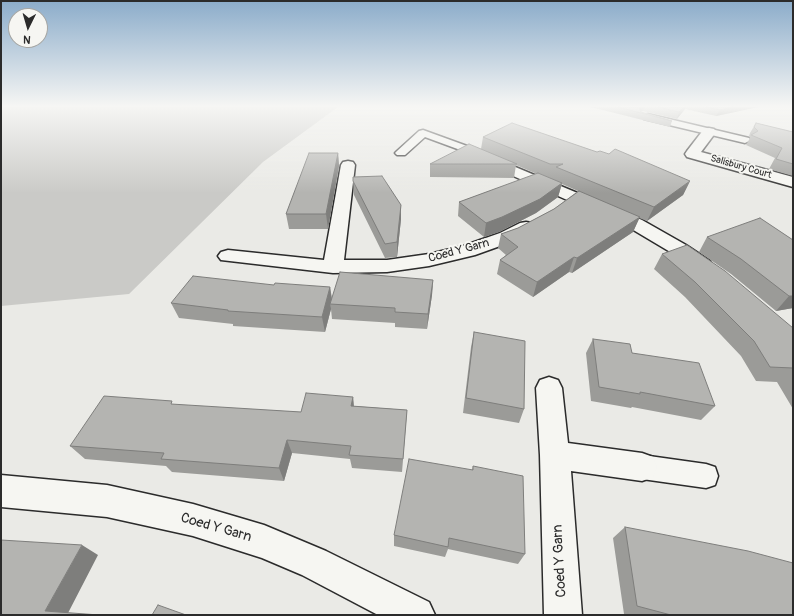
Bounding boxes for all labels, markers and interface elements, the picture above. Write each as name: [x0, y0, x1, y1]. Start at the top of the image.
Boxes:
north arrow: [8, 8, 48, 48]
text: N: [23, 33, 31, 46]
street label: Salisbury Court: [709, 153, 773, 181]
street label: Coed Y Garn: [427, 236, 491, 266]
street label: Coed Y Garn: [179, 510, 253, 546]
street label: Coed Y Garn: [550, 524, 570, 598]

